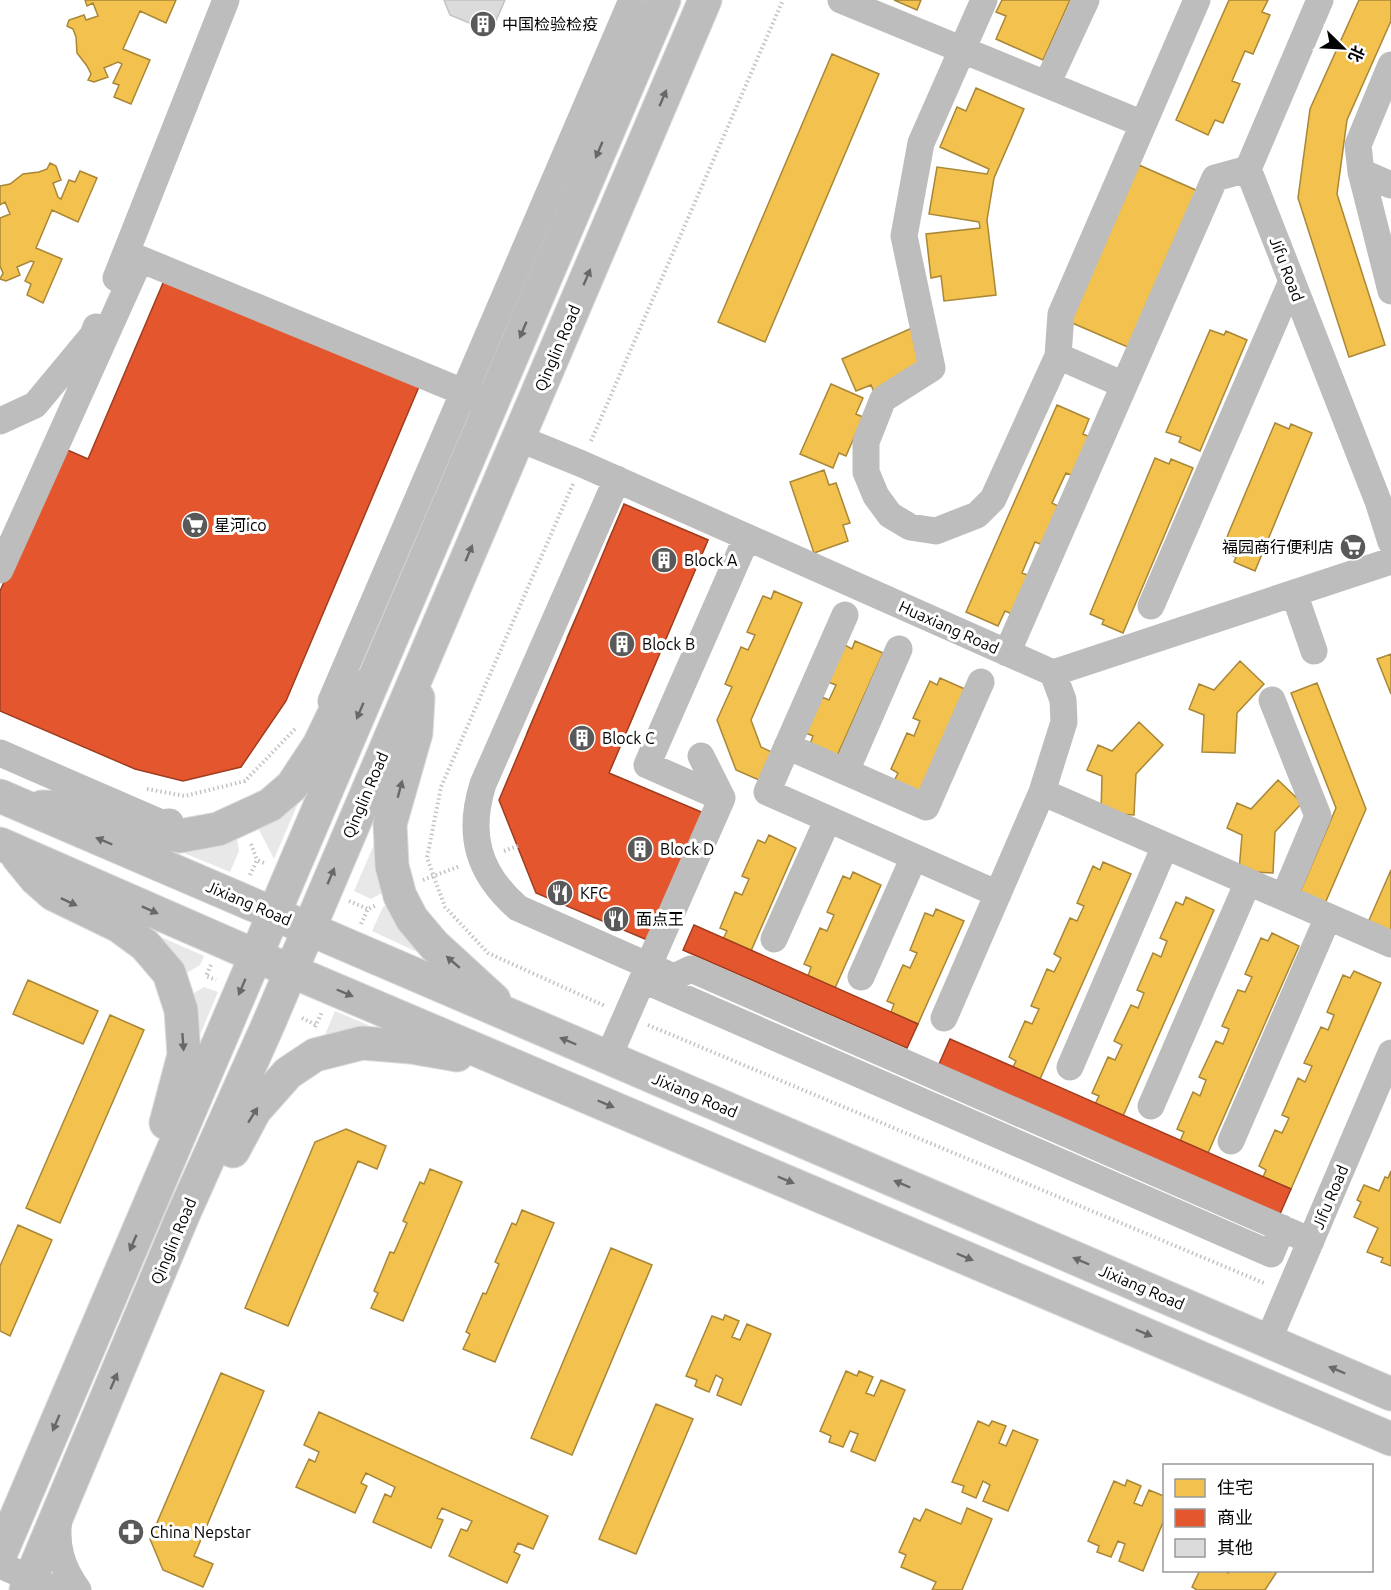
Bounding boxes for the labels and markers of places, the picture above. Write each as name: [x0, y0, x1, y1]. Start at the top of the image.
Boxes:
building icon: 中国检验检疫: [468, 9, 498, 39]
place label: 中国检验检疫: [502, 15, 598, 33]
supermarket icon: 星河ico: [180, 510, 210, 540]
place label: 星河ico: [214, 516, 267, 534]
supermarket icon: 福园商行便利店: [1338, 532, 1368, 562]
place label: 福园商行便利店: [1222, 538, 1334, 556]
building icon: Block A: [649, 545, 679, 575]
place label: Block A: [684, 551, 738, 569]
building icon: Block B: [607, 629, 637, 659]
place label: Block B: [642, 635, 695, 653]
building icon: Block C: [567, 723, 597, 753]
place label: Block C: [602, 729, 655, 747]
building icon: Block D: [625, 834, 655, 864]
place label: Block D: [660, 840, 714, 858]
restaurant icon: KFC: [545, 878, 575, 908]
place label: KFC: [580, 884, 608, 902]
restaurant icon: 面点王: [601, 904, 631, 934]
place label: 面点王: [636, 910, 684, 928]
pharmacy icon: China Nepstar: [116, 1517, 146, 1547]
place label: China Nepstar: [150, 1523, 251, 1541]

